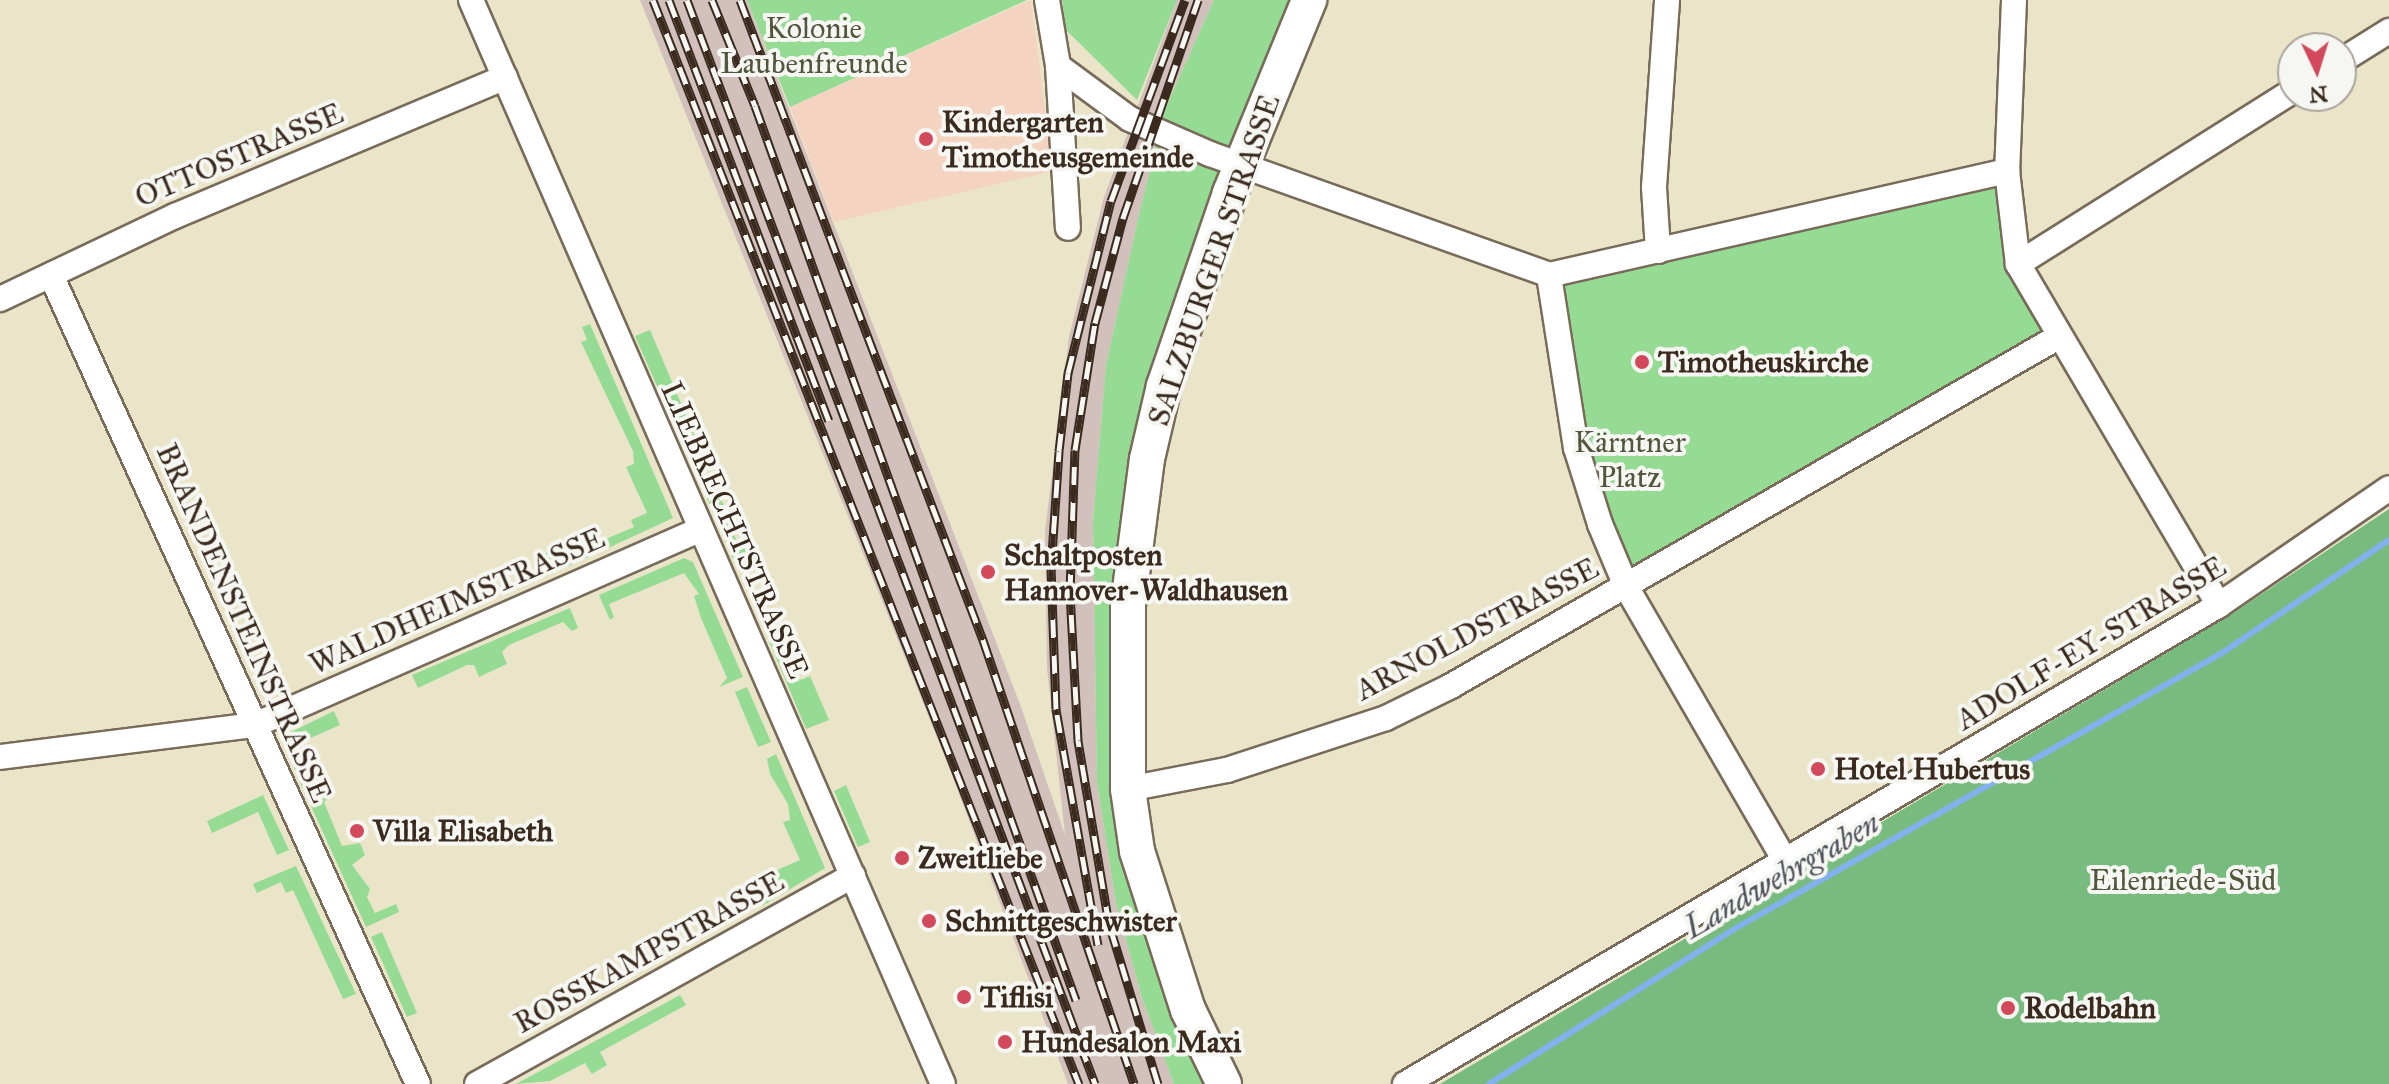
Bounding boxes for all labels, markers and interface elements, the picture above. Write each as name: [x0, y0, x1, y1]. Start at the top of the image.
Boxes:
park label: Kolonie Laubenfreunde: [720, 10, 908, 80]
north arrow: [2277, 32, 2357, 112]
text: N: [2308, 80, 2329, 109]
street label: SALZBURGER STRASSE: [1140, 90, 1288, 430]
street label: OTTOSTRASSE: [130, 95, 348, 215]
place label: Kindergarten Timotheusgemeinde: [942, 104, 1194, 174]
marker: Kindergarten Timotheusgemeinde: [917, 130, 935, 148]
place label: Timotheuskirche: [1658, 344, 1869, 380]
marker: Timotheuskirche: [1633, 353, 1651, 371]
street label: LIEBRECHTSTRASSE: [653, 376, 817, 684]
park label: Kärntner Platz: [1574, 424, 1686, 494]
street label: BRANDENSTEINSTRASSE: [148, 438, 340, 808]
street label: WALDHEIMSTRASSE: [304, 520, 610, 682]
place label: Schaltposten Hannover-Waldhausen: [1004, 537, 1288, 608]
street label: ADOLF-EY-STRASSE: [1950, 548, 2232, 738]
street label: ARNOLDSTRASSE: [1349, 550, 1605, 708]
marker: Schaltposten Hannover-Waldhausen: [979, 563, 997, 581]
place label: Hotel Hubertus: [1834, 751, 2030, 787]
marker: Hotel Hubertus: [1809, 760, 1827, 778]
water label: Landwehrgraben: [1677, 804, 1887, 948]
place label: Villa Elisabeth: [373, 813, 553, 849]
marker: Villa Elisabeth: [348, 822, 366, 840]
place label: Zweitliebe: [918, 840, 1043, 876]
marker: Zweitliebe: [893, 849, 911, 867]
park label: Eilenriede-Süd: [2090, 862, 2276, 898]
street label: ROSSKAMPSTRASSE: [508, 863, 790, 1041]
place label: Schnittgeschwister: [945, 903, 1177, 939]
marker: Schnittgeschwister: [920, 912, 938, 930]
place label: Tiflisi: [980, 979, 1053, 1015]
marker: Tiflisi: [955, 988, 973, 1006]
place label: Rodelbahn: [2024, 990, 2156, 1026]
marker: Rodelbahn: [1999, 999, 2017, 1017]
place label: Hundesalon Maxi: [1021, 1024, 1241, 1060]
marker: Hundesalon Maxi: [996, 1033, 1014, 1051]

